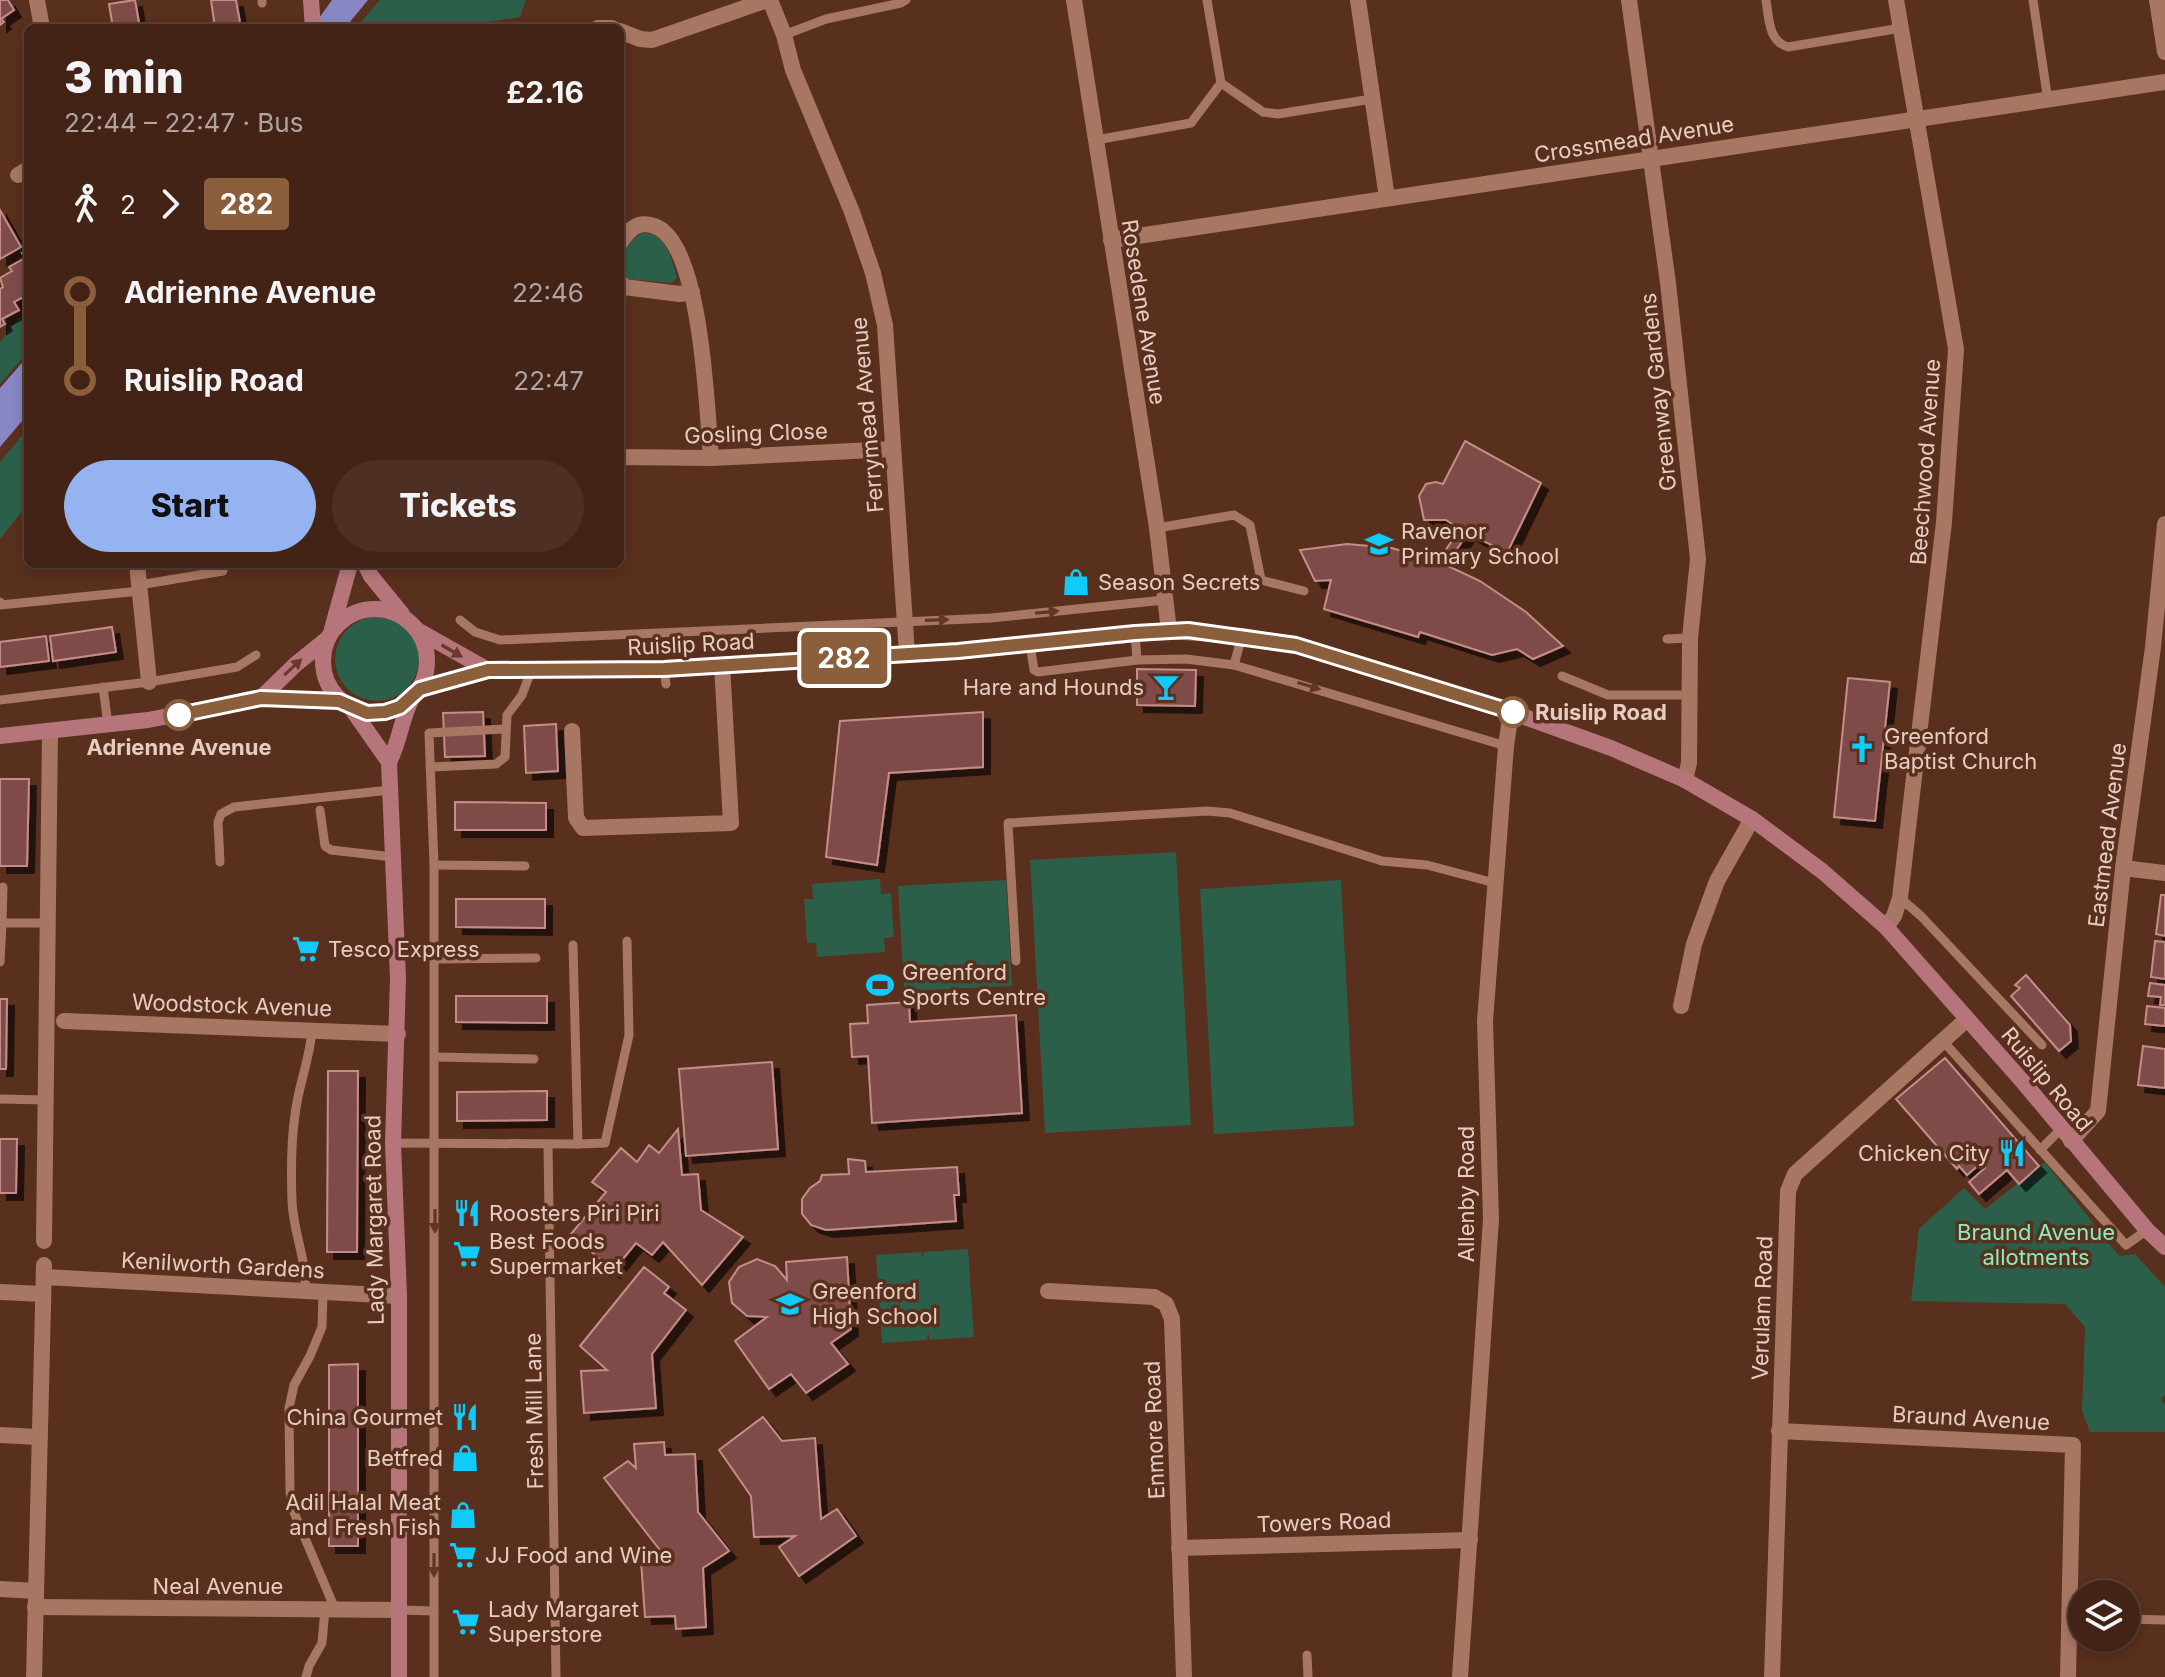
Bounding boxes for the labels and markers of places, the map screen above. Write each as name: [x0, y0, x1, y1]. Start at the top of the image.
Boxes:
place label: Ravenor Primary School: [1401, 518, 1559, 569]
school or university icon: Ravenor Primary School: [1364, 529, 1394, 559]
shop icon: Season Secrets: [1061, 567, 1091, 597]
place label: Season Secrets: [1098, 569, 1260, 595]
bar icon: Hare and Hounds: [1151, 672, 1181, 702]
place label: Hare and Hounds: [963, 674, 1144, 700]
marker: Ruislip Road: [1498, 697, 1528, 727]
place label: Ruislip Road: [1535, 699, 1667, 725]
marker: Adrienne Avenue: [164, 700, 194, 730]
place label: Greenford Baptist Church: [1884, 723, 2037, 774]
place label: Adrienne Avenue: [86, 734, 272, 760]
church icon: Greenford Baptist Church: [1847, 734, 1877, 764]
supermarket icon: Tesco Express: [291, 934, 321, 964]
place label: Tesco Express: [328, 936, 480, 962]
place label: Greenford Sports Centre: [902, 959, 1046, 1010]
sports icon: Greenford Sports Centre: [865, 970, 895, 1000]
restaurant icon: Chicken City: [1997, 1138, 2027, 1168]
place label: Chicken City: [1858, 1140, 1990, 1166]
restaurant icon: Roosters Piri Piri: [452, 1198, 482, 1228]
place label: Roosters Piri Piri: [489, 1200, 660, 1226]
place label: Best Foods Supermarket: [489, 1228, 623, 1279]
supermarket icon: Best Foods Supermarket: [452, 1239, 482, 1269]
place label: Greenford High School: [812, 1278, 938, 1329]
school or university icon: Greenford High School: [775, 1289, 805, 1319]
restaurant icon: China Gourmet: [450, 1402, 480, 1432]
place label: China Gourmet: [287, 1404, 443, 1430]
shop icon: Betfred: [450, 1443, 480, 1473]
place label: Betfred: [367, 1445, 443, 1471]
place label: Adil Halal Meat and Fresh Fish: [285, 1489, 441, 1540]
shop icon: Adil Halal Meat and Fresh Fish: [448, 1500, 478, 1530]
supermarket icon: JJ Food and Wine: [448, 1540, 478, 1570]
place label: JJ Food and Wine: [485, 1542, 672, 1568]
place label: Lady Margaret Superstore: [488, 1596, 639, 1647]
supermarket icon: Lady Margaret Superstore: [451, 1607, 481, 1637]

